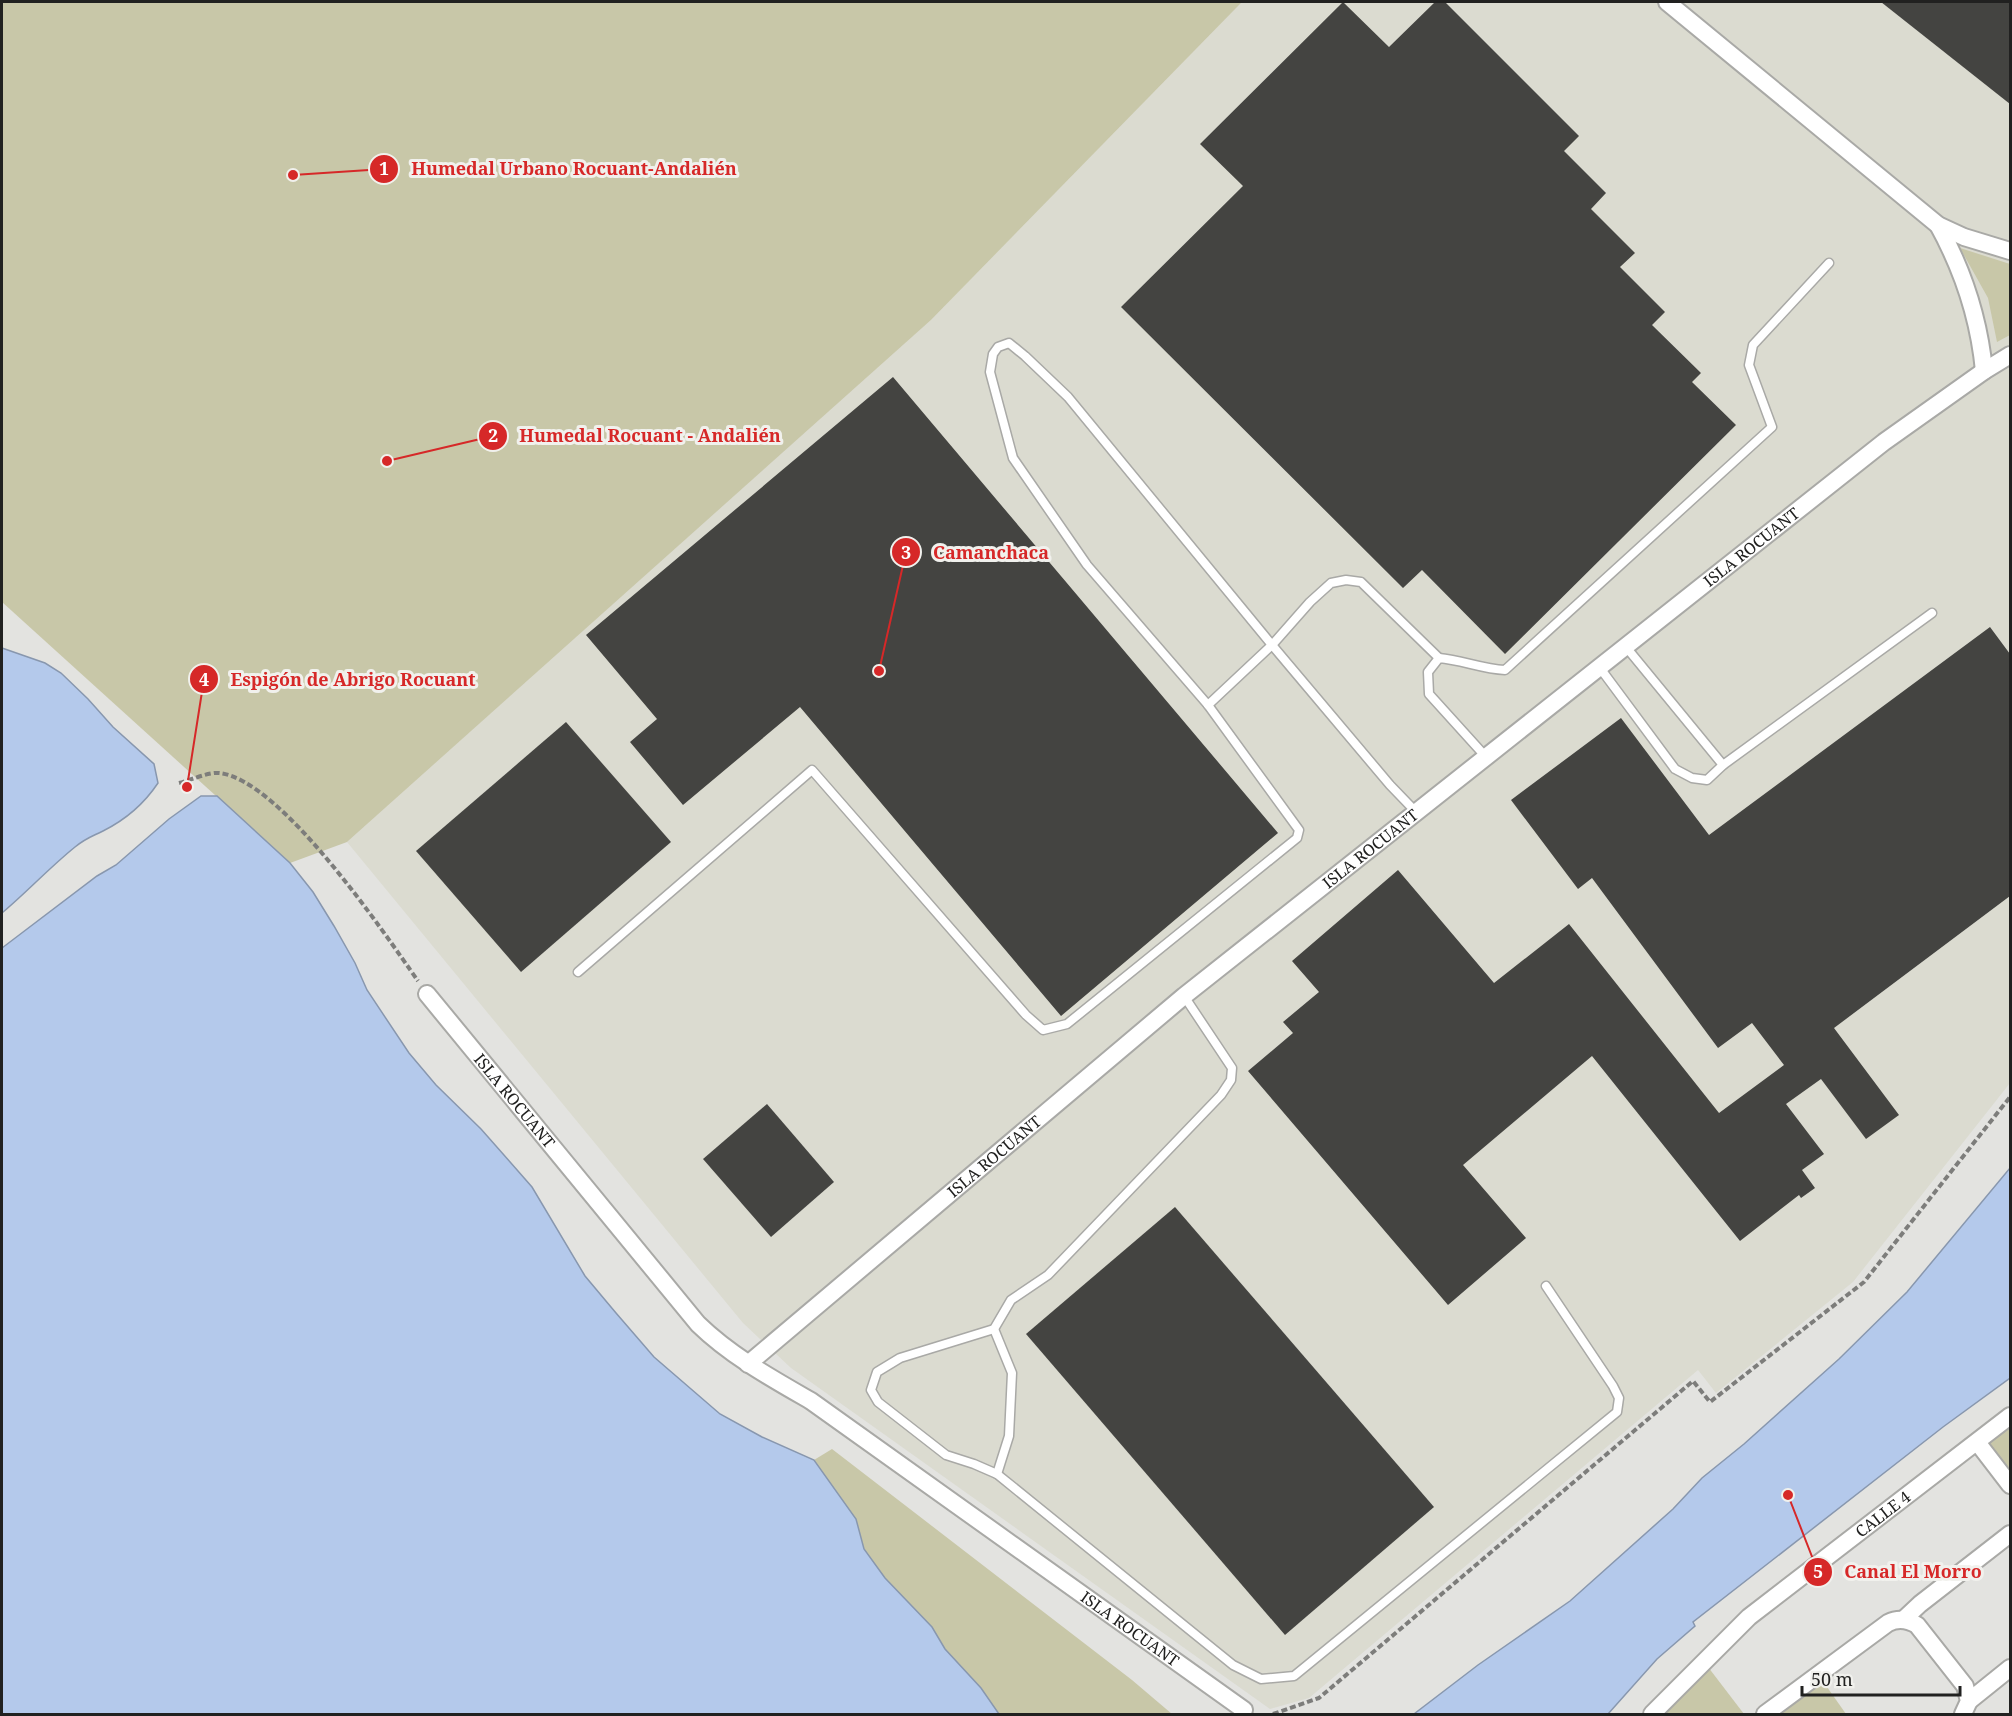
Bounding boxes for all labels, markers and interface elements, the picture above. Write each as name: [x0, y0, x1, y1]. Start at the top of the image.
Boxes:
callout: Humedal Urbano Rocuant-Andalién: [369, 151, 749, 187]
text: 1: [379, 156, 389, 180]
text: Humedal Urbano Rocuant-Andalién: [411, 156, 737, 180]
callout: Humedal Rocuant - Andalién: [478, 418, 793, 454]
text: 2: [488, 423, 498, 447]
text: Humedal Rocuant - Andalién: [519, 423, 781, 447]
street label: ISLA ROCUANT: [1699, 502, 1804, 592]
callout: Camanchaca: [891, 534, 1061, 570]
text: 3: [901, 540, 911, 564]
text: Camanchaca: [933, 540, 1049, 564]
callout: Espigón de Abrigo Rocuant: [189, 661, 488, 697]
text: 4: [199, 667, 209, 691]
text: Espigón de Abrigo Rocuant: [230, 667, 476, 691]
street label: ISLA ROCUANT: [1318, 804, 1423, 893]
street label: ISLA ROCUANT: [469, 1049, 560, 1153]
street label: ISLA ROCUANT: [943, 1110, 1046, 1202]
street label: CALLE 4: [1851, 1486, 1915, 1542]
callout: Canal El Morro: [1803, 1554, 1994, 1590]
text: 5: [1813, 1559, 1823, 1583]
text: Canal El Morro: [1844, 1559, 1982, 1583]
street label: ISLA ROCUANT: [1076, 1586, 1184, 1671]
scale bar: [1802, 1659, 1960, 1697]
text: 50 m: [1811, 1667, 1853, 1691]

